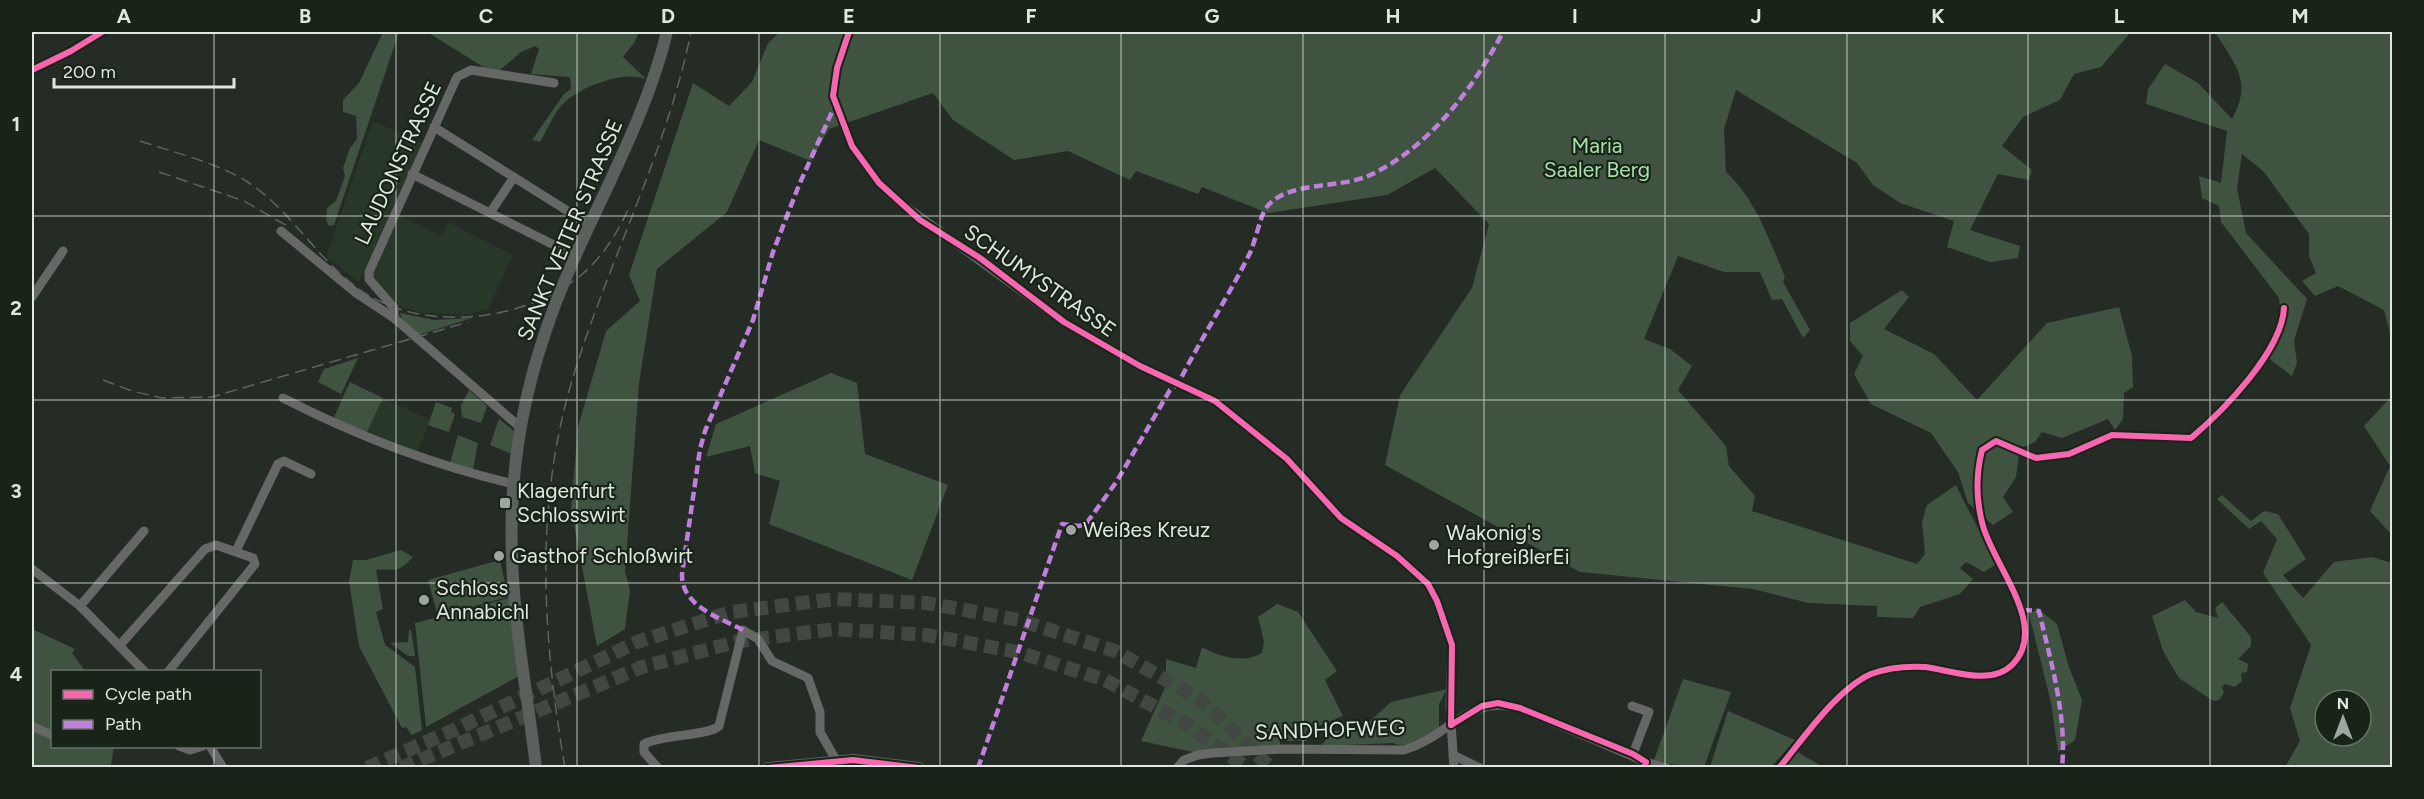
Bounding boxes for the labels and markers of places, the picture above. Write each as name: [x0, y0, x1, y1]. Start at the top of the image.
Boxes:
place label: Klagenfurt Schlosswirt: [517, 478, 626, 527]
marker: Klagenfurt Schlosswirt: [498, 496, 512, 510]
place label: Weißes Kreuz: [1083, 517, 1210, 542]
place label: Wakonig's HofgreißlerEi: [1446, 520, 1570, 569]
marker: Weißes Kreuz: [1064, 523, 1078, 537]
marker: Wakonig's HofgreißlerEi: [1427, 538, 1441, 552]
place label: Gasthof Schloßwirt: [511, 543, 693, 568]
marker: Gasthof Schloßwirt: [492, 549, 506, 563]
place label: Schloss Annabichl: [436, 575, 529, 624]
marker: Schloss Annabichl: [417, 593, 431, 607]

